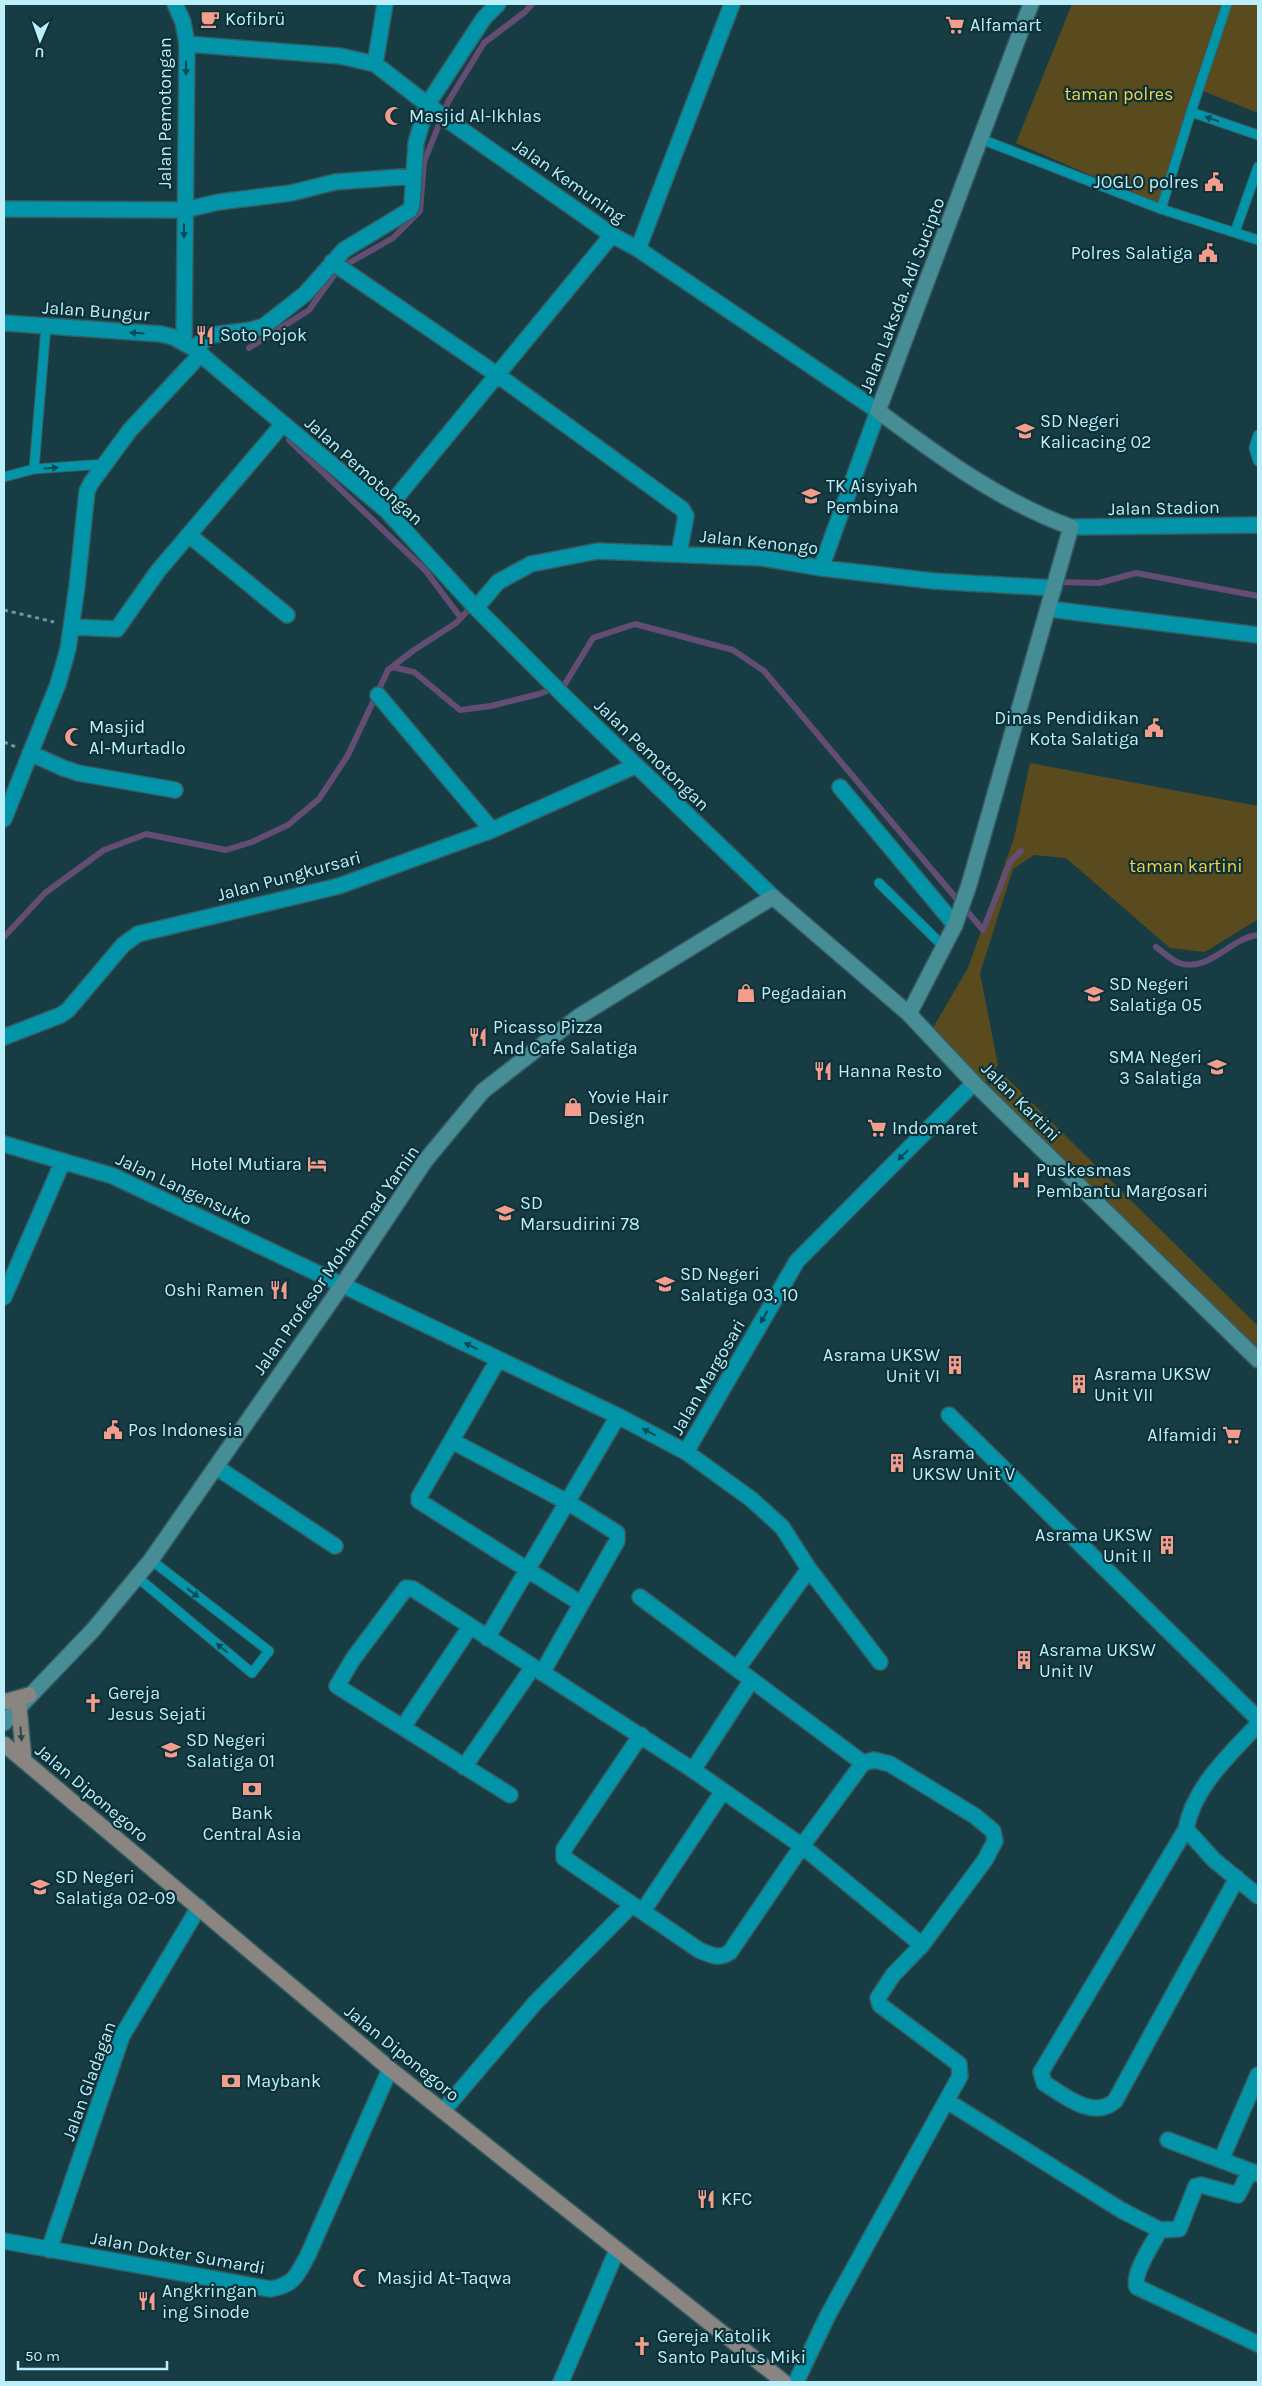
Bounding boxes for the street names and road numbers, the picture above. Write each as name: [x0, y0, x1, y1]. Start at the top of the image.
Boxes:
street label: Jalan Pemotongan: [154, 37, 176, 189]
street label: Jalan Kemuning: [508, 134, 630, 228]
street label: Jalan Laksda. Adi Sucipto: [855, 194, 949, 396]
street label: Jalan Bungur: [41, 296, 151, 326]
street label: Jalan Pemotongan: [300, 412, 428, 530]
street label: Jalan Stadion: [1108, 496, 1220, 520]
street label: Jalan Kenongo: [699, 525, 819, 559]
street label: Jalan Pemotongan: [590, 694, 714, 816]
street label: Jalan Pungkursari: [215, 846, 363, 906]
street label: Jalan Kartini: [977, 1058, 1065, 1146]
street label: Jalan Profesor Mohammad Yamin: [248, 1141, 424, 1379]
street label: Jalan Langensuko: [113, 1148, 255, 1230]
street label: Jalan Margosari: [666, 1315, 750, 1439]
street label: Jalan Diponegoro: [31, 1739, 153, 1847]
street label: Jalan Diponegoro: [340, 2000, 464, 2106]
street label: Jalan Gladagan: [57, 2018, 121, 2144]
street label: Jalan Dokter Sumardi: [89, 2227, 267, 2279]

